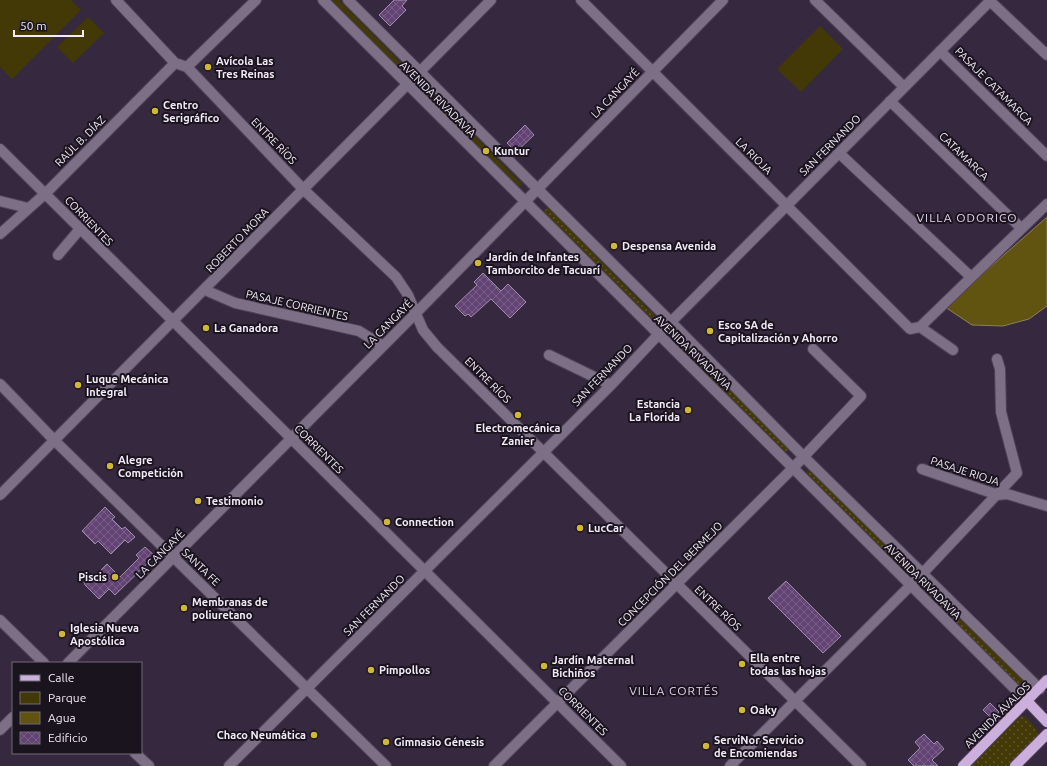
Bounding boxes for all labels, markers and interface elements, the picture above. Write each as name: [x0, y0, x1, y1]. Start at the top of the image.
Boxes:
scale bar: [14, 12, 83, 38]
text: 50 m: [20, 19, 47, 32]
street label: PASAJE CATAMARCA: [953, 45, 1036, 128]
place label: Avícola Las Tres Reinas: [216, 55, 275, 80]
street label: AVENIDA RIVADAVIA: [398, 59, 479, 140]
marker: Avícola Las Tres Reinas: [203, 62, 213, 72]
street label: LA CANGAYÉ: [588, 65, 641, 120]
place label: Centro Serigráfico: [163, 99, 220, 124]
marker: Centro Serigráfico: [150, 106, 160, 116]
street label: SAN FERNANDO: [797, 112, 863, 178]
street label: RAÚL B. DÍAZ: [52, 113, 108, 169]
street label: ENTRE RÍOS: [249, 115, 300, 167]
street label: CATAMARCA: [937, 130, 992, 183]
street label: LA RIOJA: [733, 135, 775, 177]
place label: Kuntur: [494, 145, 530, 157]
marker: Kuntur: [481, 146, 491, 156]
street label: CORRIENTES: [63, 194, 116, 248]
street label: ROBERTO MORA: [203, 205, 271, 275]
district label: VILLA ODORICO: [917, 211, 1018, 224]
place label: Despensa Avenida: [622, 240, 716, 252]
marker: Despensa Avenida: [609, 241, 619, 251]
place label: Jardín de Infantes Tamborcito de Tacuarí: [486, 251, 600, 276]
marker: Jardín de Infantes Tamborcito de Tacuarí: [473, 258, 483, 268]
street label: PASAJE CORRIENTES: [245, 287, 350, 323]
street label: LA CANGAYÉ: [361, 297, 415, 351]
street label: AVENIDA RIVADAVIA: [652, 312, 735, 392]
place label: Esco SA de Capitalización y Ahorro: [718, 319, 838, 344]
place label: La Ganadora: [214, 322, 278, 334]
marker: La Ganadora: [201, 323, 211, 333]
marker: Esco SA de Capitalización y Ahorro: [705, 326, 715, 336]
street label: SAN FERNANDO: [569, 342, 635, 408]
street label: ENTRE RÍOS: [463, 354, 514, 406]
place label: Luque Mecánica Integral: [86, 373, 168, 398]
marker: Luque Mecánica Integral: [73, 380, 83, 390]
place label: Estancia La Florida: [629, 398, 680, 423]
marker: Estancia La Florida: [683, 405, 693, 415]
marker: Electromecánica Zanier: [513, 410, 523, 420]
street label: CORRIENTES: [292, 422, 346, 476]
place label: Electromecánica Zanier: [475, 422, 561, 447]
place label: Alegre Competición: [118, 454, 183, 479]
street label: PASAJE RIOJA: [929, 454, 1002, 488]
marker: Alegre Competición: [105, 461, 115, 471]
place label: Testimonio: [206, 495, 264, 507]
marker: Testimonio: [193, 496, 203, 506]
place label: Connection: [395, 516, 454, 528]
marker: Connection: [382, 517, 392, 527]
street label: CONCEPCIÓN DEL BERMEJO: [615, 519, 725, 629]
place label: LucCar: [588, 522, 624, 534]
marker: LucCar: [575, 523, 585, 533]
street label: LA CANGAYÉ: [133, 527, 187, 581]
street label: AVENIDA RIVADAVIA: [883, 541, 964, 622]
street label: SANTA FE: [180, 546, 222, 588]
place label: Piscis: [78, 571, 107, 583]
marker: Piscis: [110, 572, 120, 582]
street label: SAN FERNANDO: [341, 572, 407, 638]
street label: ENTRE RÍOS: [692, 582, 744, 633]
place label: Membranas de poliuretano: [192, 596, 268, 621]
marker: Membranas de poliuretano: [179, 603, 189, 613]
place label: Iglesia Nueva Apostólica: [70, 622, 139, 647]
marker: Iglesia Nueva Apostólica: [57, 629, 67, 639]
place label: Ella entre todas las hojas: [750, 652, 826, 677]
place label: Jardín Maternal Bichiños: [552, 654, 634, 679]
marker: Ella entre todas las hojas: [737, 659, 747, 669]
marker: Jardín Maternal Bichiños: [539, 661, 549, 671]
legend: [12, 662, 142, 754]
place label: Pimpollos: [379, 664, 430, 676]
marker: Pimpollos: [366, 665, 376, 675]
text: Calle: [48, 671, 74, 684]
street label: AVENIDA ÁVALOS: [961, 679, 1032, 750]
street label: CORRIENTES: [556, 684, 610, 738]
district label: VILLA CORTÉS: [629, 684, 719, 697]
text: Parque: [48, 691, 86, 704]
place label: Oaky: [750, 704, 777, 716]
marker: Oaky: [737, 705, 747, 715]
text: Agua: [48, 711, 76, 724]
place label: Chaco Neumática: [217, 729, 306, 741]
marker: Chaco Neumática: [309, 730, 319, 740]
text: Edificio: [48, 731, 88, 744]
place label: ServiNor Servicio de Encomiendas: [714, 734, 804, 759]
place label: Gimnasio Génesis: [394, 736, 484, 748]
marker: Gimnasio Génesis: [381, 737, 391, 747]
marker: ServiNor Servicio de Encomiendas: [701, 741, 711, 751]

